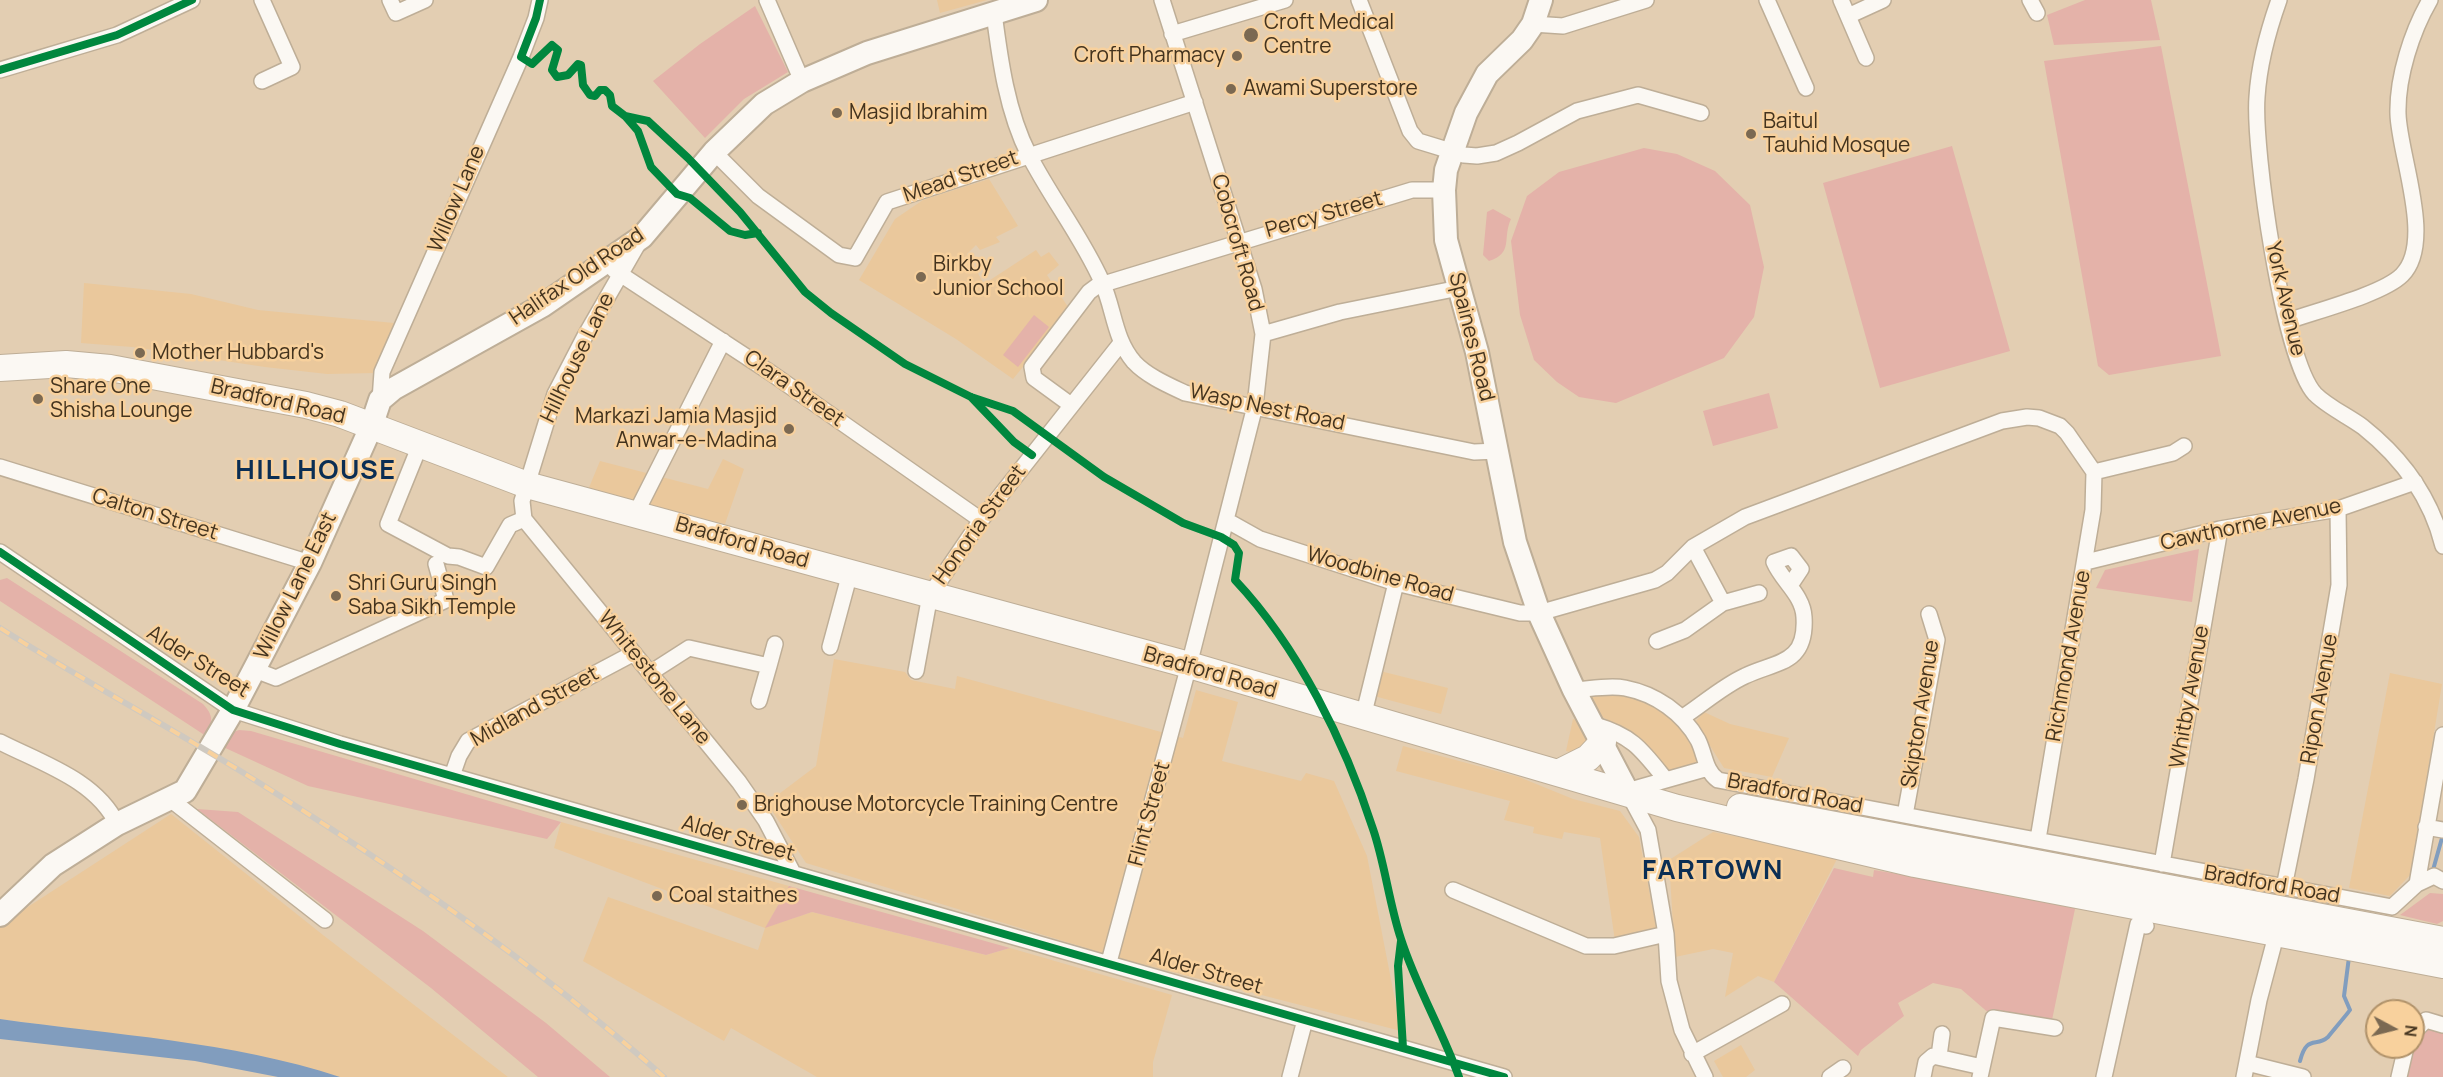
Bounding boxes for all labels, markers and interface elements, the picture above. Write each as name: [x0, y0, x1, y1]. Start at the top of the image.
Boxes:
place label: Croft Medical Centre: [1264, 10, 1394, 60]
marker: Croft Medical Centre: [1242, 26, 1260, 44]
place label: Croft Pharmacy: [1074, 43, 1225, 69]
marker: Croft Pharmacy: [1230, 49, 1244, 63]
place label: Awami Superstore: [1243, 76, 1418, 102]
marker: Awami Superstore: [1224, 82, 1238, 96]
place label: Masjid Ibrahim: [849, 100, 987, 126]
marker: Masjid Ibrahim: [830, 106, 844, 120]
place label: Baitul Tauhid Mosque: [1763, 109, 1910, 159]
marker: Baitul Tauhid Mosque: [1744, 127, 1758, 141]
street label: Willow Lane: [423, 142, 491, 256]
street label: Mead Street: [900, 146, 1022, 208]
street label: Cobcroft Road: [1205, 172, 1269, 314]
street label: Percy Street: [1263, 186, 1385, 244]
street label: Halifax Old Road: [505, 223, 649, 331]
street label: York Avenue: [2260, 239, 2310, 359]
place label: Birkby Junior School: [933, 252, 1064, 302]
marker: Birkby Junior School: [914, 270, 928, 284]
street label: Spaines Road: [1443, 270, 1499, 404]
street label: Hillhouse Lane: [536, 289, 620, 427]
place label: Mother Hubbard's: [152, 340, 324, 366]
street label: Clara Street: [739, 345, 849, 433]
marker: Mother Hubbard's: [133, 346, 147, 360]
place label: Share One Shisha Lounge: [50, 374, 192, 424]
street label: Bradford Road: [208, 374, 348, 430]
street label: Wasp Nest Road: [1187, 379, 1347, 437]
marker: Share One Shisha Lounge: [31, 392, 45, 406]
place label: Markazi Jamia Masjid Anwar-e-Madina: [575, 404, 777, 454]
marker: Markazi Jamia Masjid Anwar-e-Madina: [782, 422, 796, 436]
district label: HILLHOUSE: [235, 455, 397, 487]
street label: Honoria Street: [928, 460, 1032, 590]
street label: Calton Street: [89, 484, 221, 546]
street label: Cawthorne Avenue: [2158, 494, 2344, 556]
street label: Willow Lane East: [249, 508, 343, 664]
street label: Bradford Road: [673, 512, 811, 574]
street label: Woodbine Road: [1304, 542, 1456, 608]
street label: Richmond Avenue: [2042, 568, 2096, 744]
place label: Shri Guru Singh Saba Sikh Temple: [348, 571, 516, 621]
marker: Shri Guru Singh Saba Sikh Temple: [329, 589, 343, 603]
street label: Whitestone Lane: [592, 606, 716, 750]
street label: Alder Street: [142, 620, 254, 704]
street label: Whitby Avenue: [2165, 624, 2215, 770]
street label: Ripon Avenue: [2296, 632, 2344, 766]
street label: Skipton Avenue: [1897, 638, 1945, 790]
street label: Bradford Road: [1141, 642, 1279, 704]
street label: Midland Street: [467, 661, 603, 753]
street label: Flint Street: [1124, 759, 1176, 869]
street label: Bradford Road: [1725, 769, 1865, 819]
place label: Brighouse Motorcycle Training Centre: [754, 792, 1118, 818]
marker: Brighouse Motorcycle Training Centre: [735, 798, 749, 812]
street label: Alder Street: [679, 811, 797, 867]
district label: FARTOWN: [1642, 855, 1784, 887]
street label: Bradford Road: [2202, 861, 2342, 909]
place label: Coal staithes: [669, 883, 797, 909]
marker: Coal staithes: [650, 889, 664, 903]
street label: Alder Street: [1147, 944, 1265, 1000]
north arrow: [2365, 999, 2425, 1059]
text: N: [2399, 1024, 2422, 1038]

